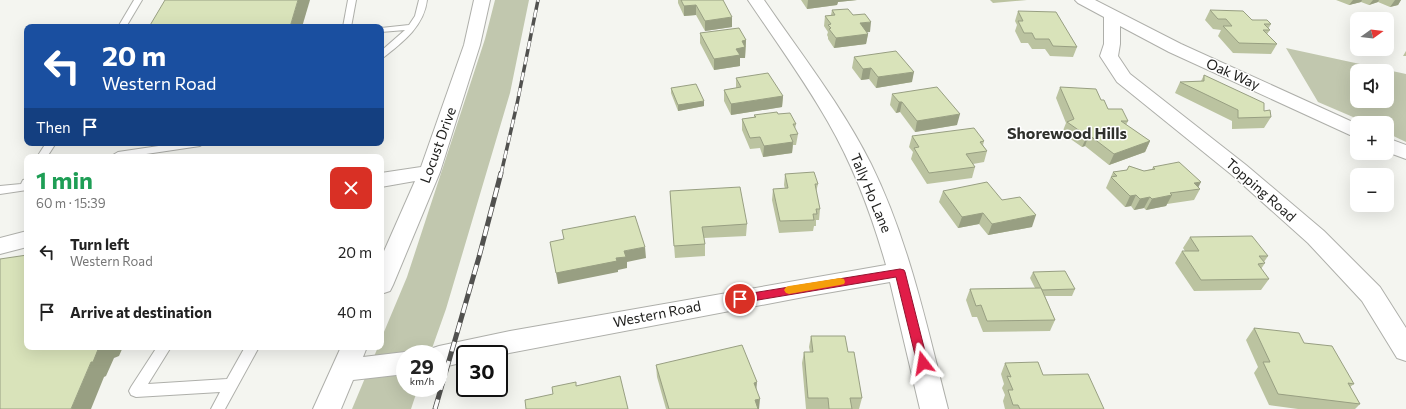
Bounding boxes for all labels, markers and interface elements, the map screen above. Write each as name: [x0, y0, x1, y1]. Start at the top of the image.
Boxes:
north arrow: [1350, 12, 1394, 56]
map controls: [1350, 12, 1394, 212]
text: 20 m: [102, 38, 166, 72]
icon: left: [36, 40, 88, 92]
street label: Oak Way: [1204, 54, 1263, 93]
button: sound: [1350, 64, 1394, 108]
text: Western Road: [102, 72, 216, 94]
street label: Locust Drive: [416, 104, 459, 185]
icon: arrive: [79, 116, 101, 138]
button: +: [1350, 116, 1394, 160]
text: Then: [36, 118, 71, 136]
district label: Shorewood Hills: [1007, 123, 1127, 142]
street label: Tally Ho Lane: [847, 151, 896, 235]
street label: Topping Road: [1223, 155, 1300, 225]
text: 1 min: [36, 165, 93, 194]
button: close: [330, 167, 372, 209]
button: −: [1350, 168, 1394, 212]
text: 60 m · 15:39: [36, 195, 106, 211]
text: Turn left: [70, 235, 129, 253]
icon: left: [36, 241, 58, 263]
text: 20 m: [338, 243, 372, 261]
text: Western Road: [70, 253, 153, 269]
pin: [723, 282, 757, 316]
icon: arrive: [729, 288, 751, 310]
street label: Western Road: [612, 297, 702, 330]
icon: arrive: [36, 301, 58, 323]
text: Arrive at destination: [70, 303, 212, 321]
text: 40 m: [337, 303, 372, 321]
position arrow: [902, 342, 944, 384]
speed limit sign: 30: [456, 345, 508, 397]
text: 29: [410, 354, 434, 378]
text: km/h: [410, 375, 434, 387]

